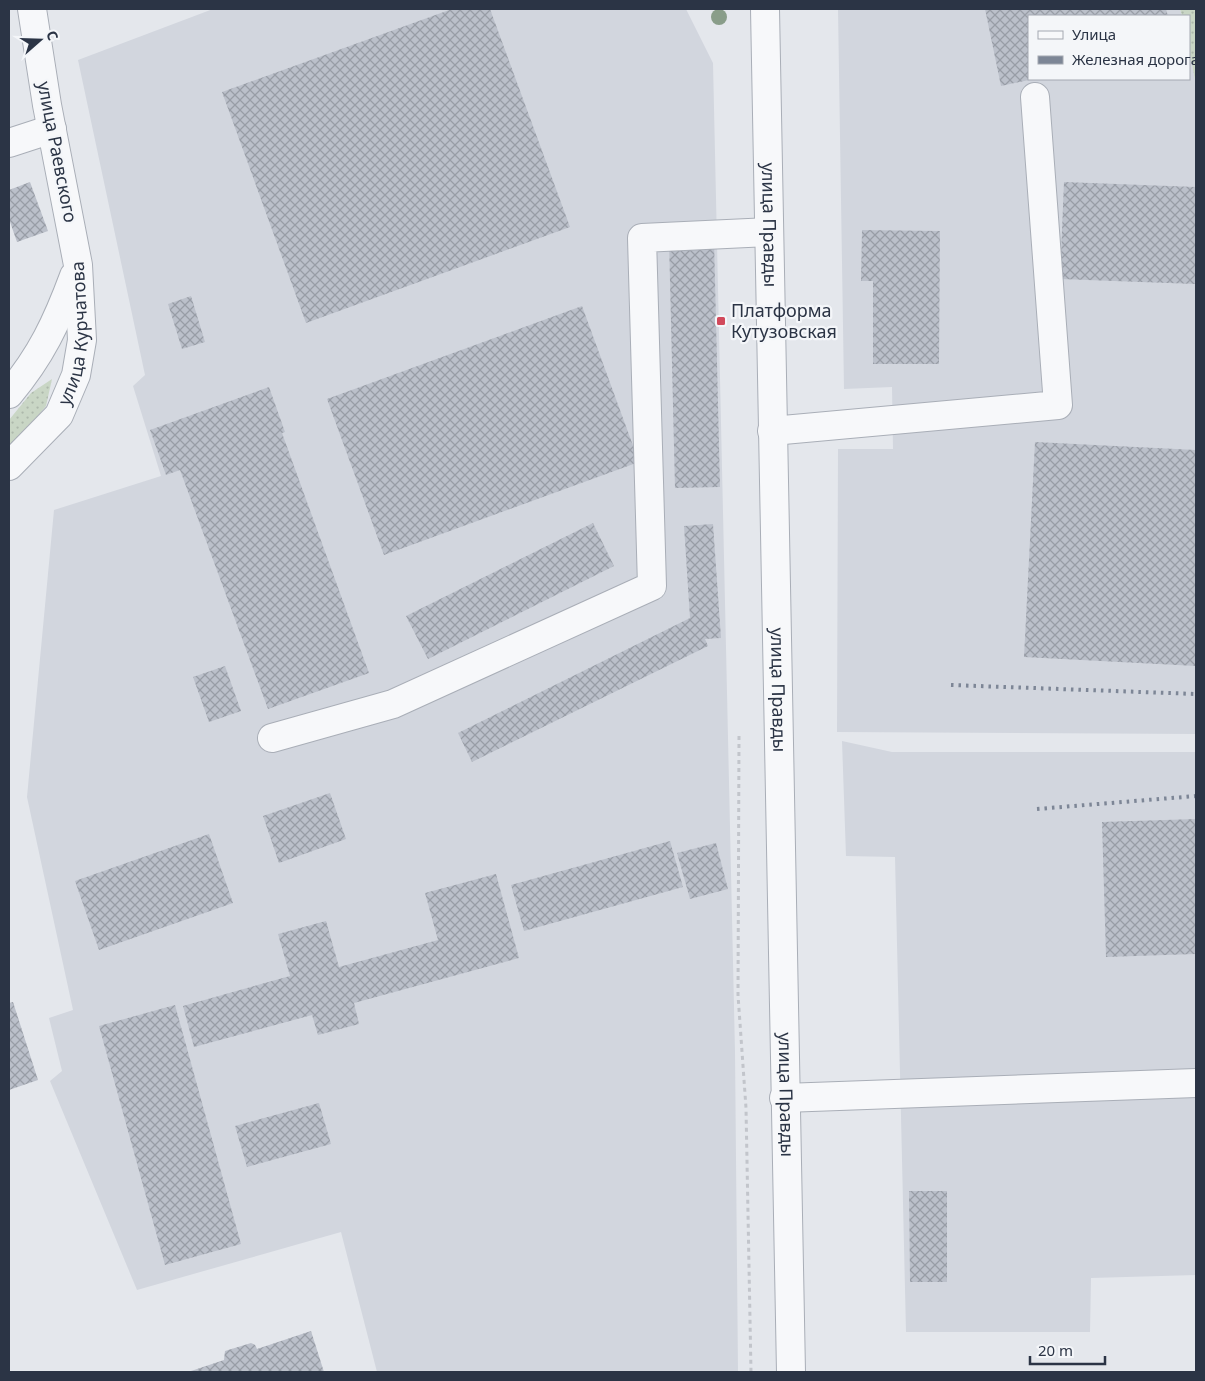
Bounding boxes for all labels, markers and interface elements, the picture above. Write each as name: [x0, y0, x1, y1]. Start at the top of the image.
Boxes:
north arrow: [15, 15, 65, 65]
legend: [1028, 15, 1190, 80]
text: Улица: [1072, 24, 1116, 44]
text: С: [42, 28, 63, 43]
text: Железная дорога: [1072, 49, 1199, 69]
street label: улица Раевского: [33, 79, 83, 224]
street label: улица Правды: [757, 162, 783, 288]
street label: улица Курчатова: [52, 261, 93, 409]
place label: Платформа Кутузовская: [731, 298, 837, 343]
marker: Платформа Кутузовская: [715, 315, 727, 327]
street label: улица Правды: [766, 627, 792, 752]
street label: улица Правды: [774, 1032, 800, 1157]
scale bar: [1030, 1334, 1105, 1366]
text: 20 m: [1038, 1340, 1073, 1360]

